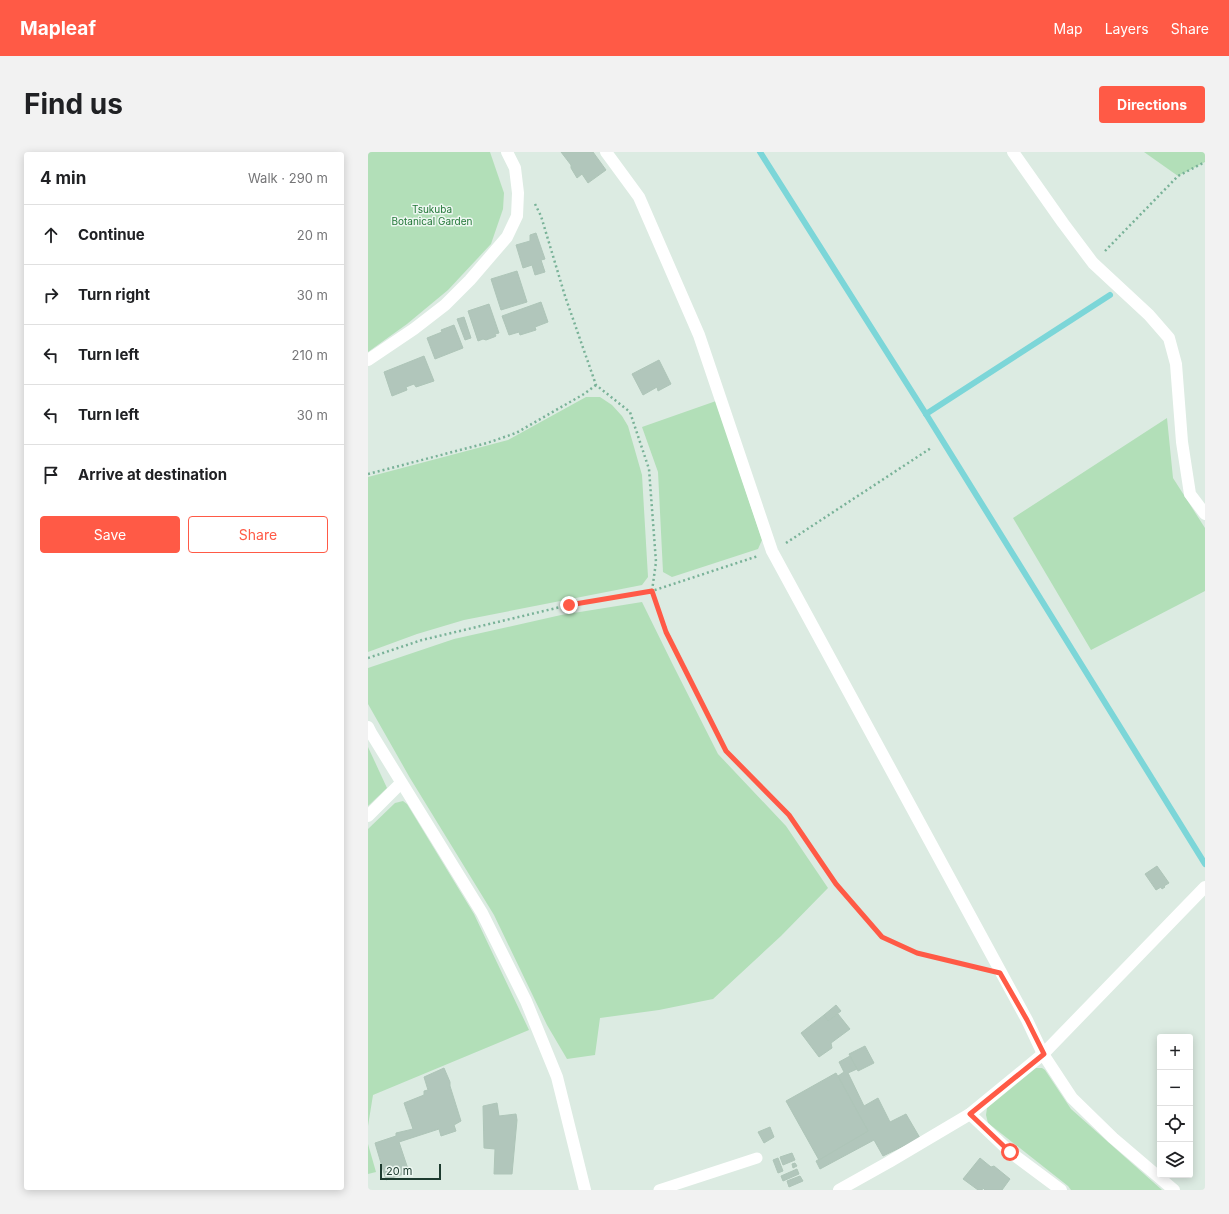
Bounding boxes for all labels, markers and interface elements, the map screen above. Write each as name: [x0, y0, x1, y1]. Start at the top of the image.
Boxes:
text: Mapleaf: [20, 17, 96, 40]
text: Map: [1054, 20, 1083, 37]
text: Layers: [1105, 20, 1149, 37]
text: Share: [1171, 20, 1209, 37]
button: Directions: [1099, 86, 1205, 123]
text: Find us: [24, 87, 123, 121]
text: 4 min: [40, 168, 86, 188]
text: Walk · 290 m: [248, 170, 328, 186]
park label: Tsukuba Botanical Garden: [391, 203, 473, 227]
icon: ahead: [40, 224, 62, 246]
text: Continue: [78, 225, 145, 244]
text: 20 m: [297, 227, 328, 243]
icon: right: [40, 284, 62, 306]
text: Turn right: [78, 285, 150, 304]
text: 30 m: [297, 287, 328, 303]
icon: left: [40, 344, 62, 366]
text: Turn left: [78, 345, 139, 364]
text: 210 m: [292, 347, 328, 363]
icon: left: [40, 404, 62, 426]
text: Turn left: [78, 405, 139, 424]
text: 30 m: [297, 407, 328, 423]
icon: arrive: [40, 464, 62, 486]
text: Arrive at destination: [78, 465, 227, 484]
button: Save: [40, 516, 180, 553]
button: Share: [188, 516, 328, 553]
route end: [560, 596, 578, 614]
map controls: [1157, 1034, 1193, 1178]
button: +: [1157, 1034, 1193, 1070]
button: −: [1157, 1070, 1193, 1106]
button: locate: [1157, 1106, 1193, 1142]
button: layers: [1157, 1142, 1193, 1178]
route start: [1001, 1143, 1019, 1161]
scale bar: [380, 1162, 441, 1181]
text: 20 m: [386, 1164, 412, 1178]

